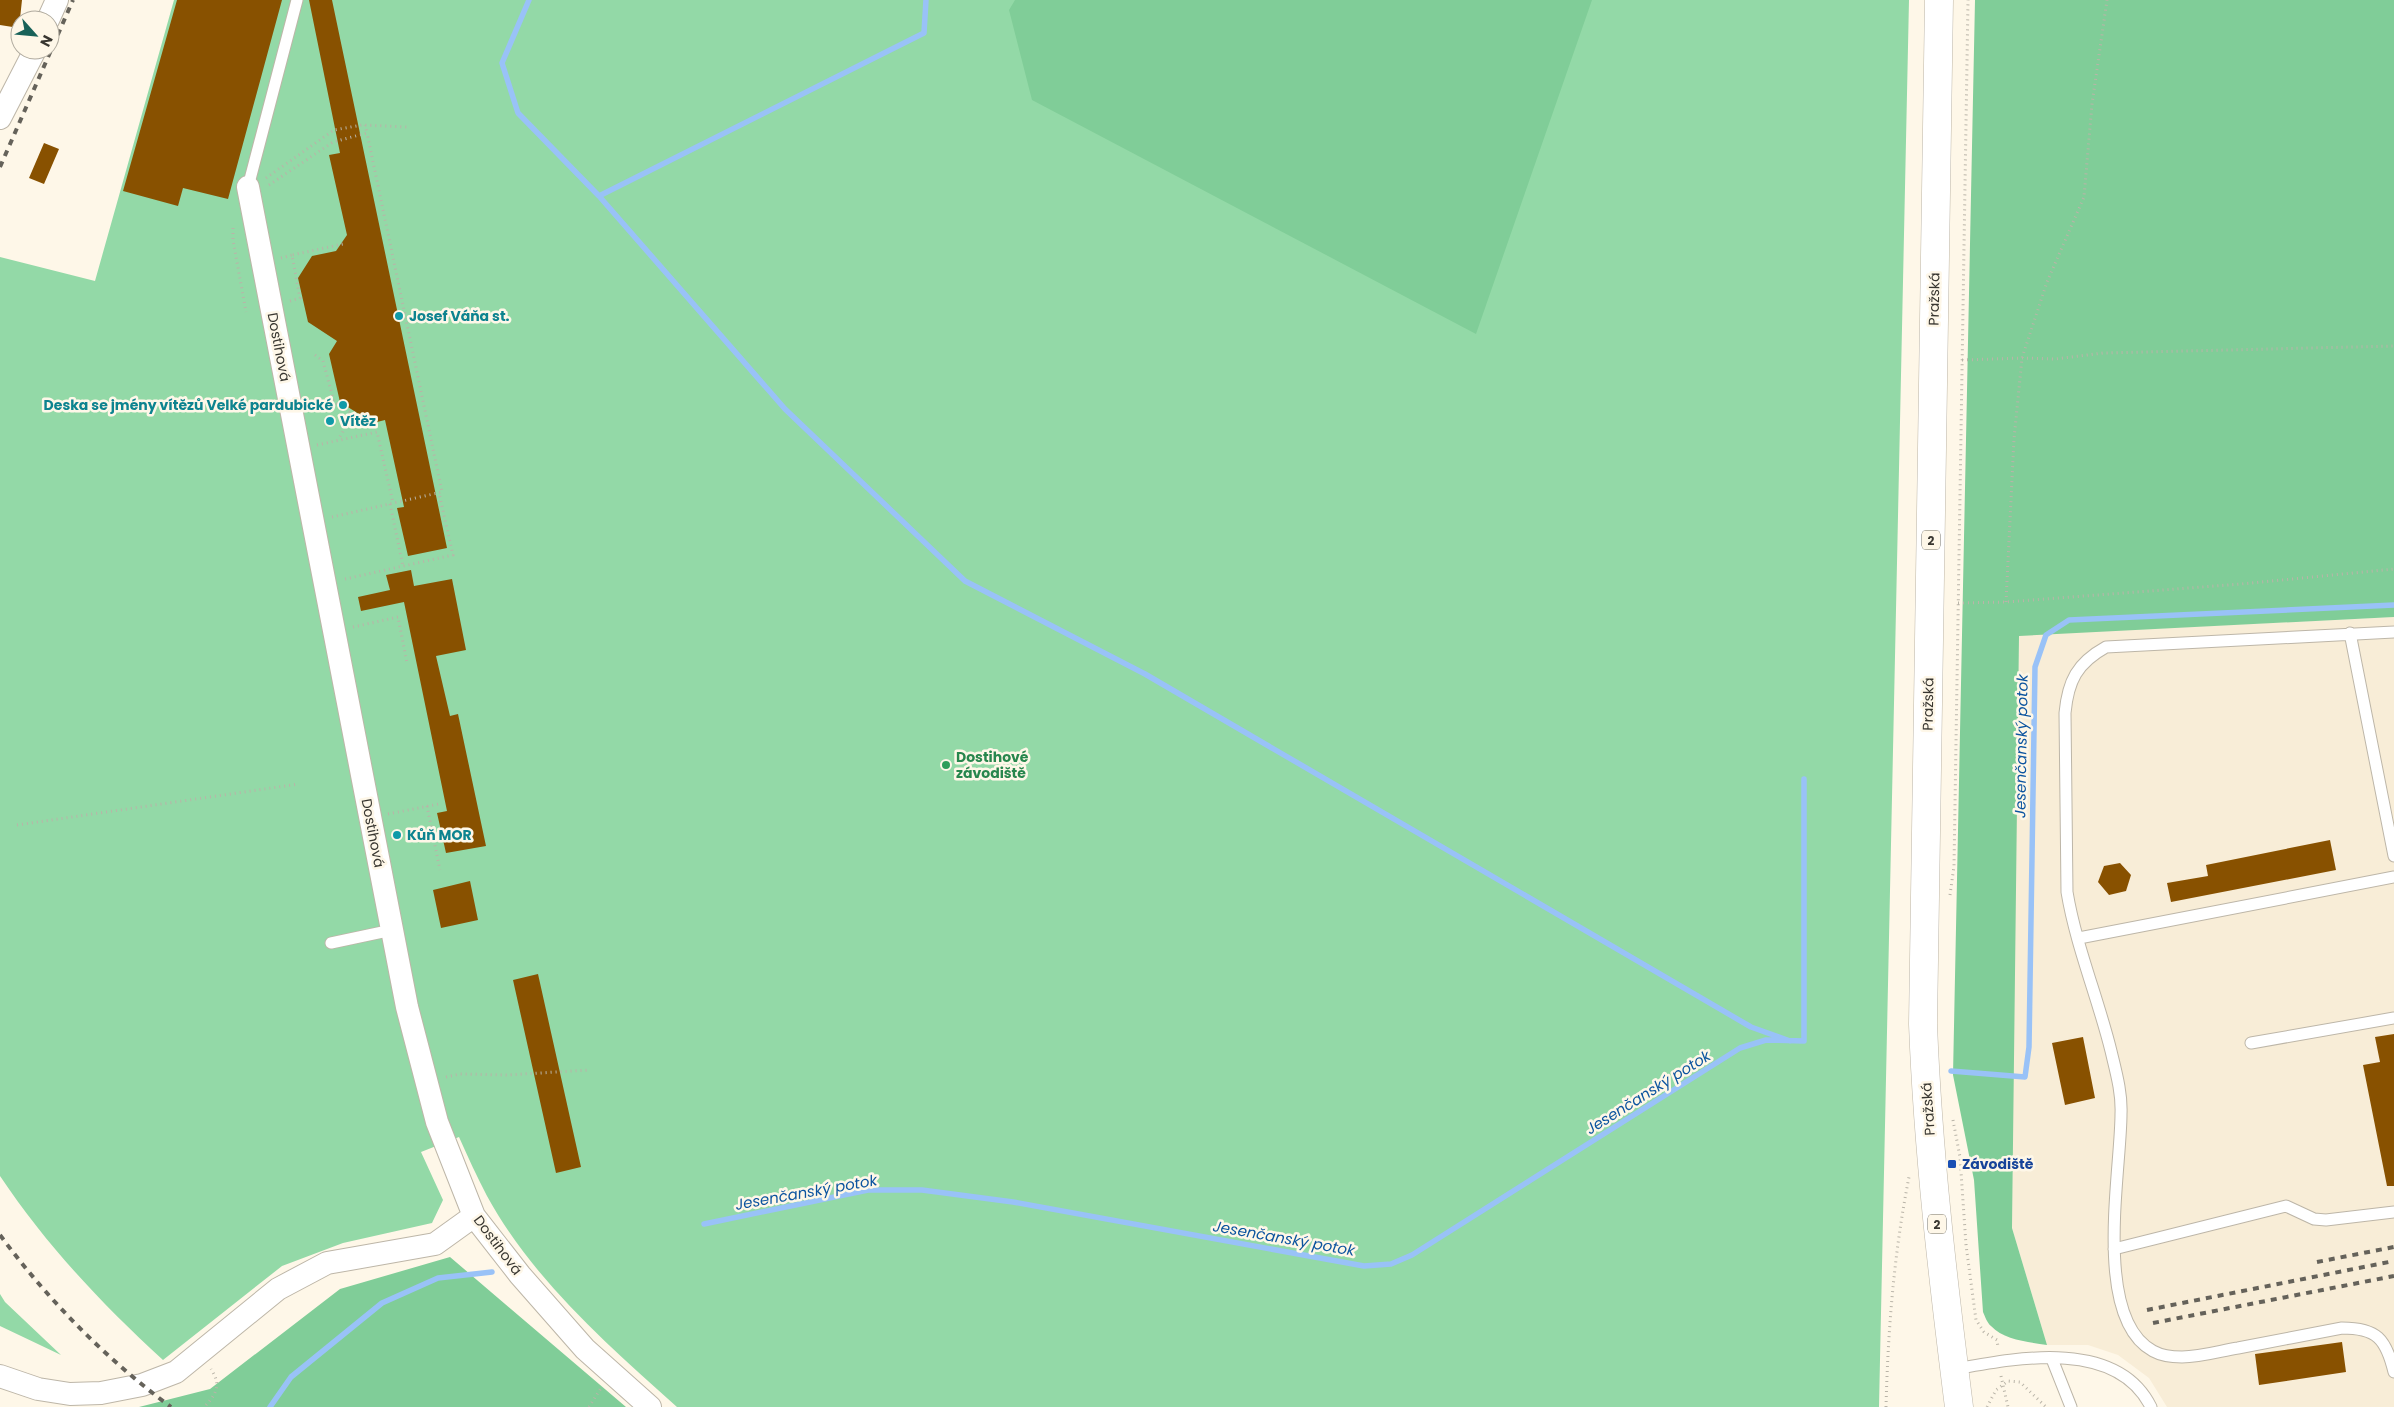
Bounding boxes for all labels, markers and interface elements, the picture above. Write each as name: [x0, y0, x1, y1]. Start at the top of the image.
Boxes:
north arrow: [10, 10, 60, 60]
text: N: [35, 32, 58, 50]
street label: Pražská: [1924, 272, 1944, 326]
place label: Josef Váňa st.: [409, 306, 510, 326]
marker: Josef Váňa st.: [393, 310, 405, 322]
street label: Dostihová: [263, 311, 295, 383]
place label: Deska se jmény vítězů Velké pardubické: [44, 395, 333, 415]
marker: Deska se jmény vítězů Velké pardubické: [337, 399, 349, 411]
place label: Vítěz: [340, 411, 376, 431]
marker: Vítěz: [324, 415, 336, 427]
road number: 2: [1922, 530, 1940, 550]
water label: Jesenčanský potok: [2009, 673, 2033, 818]
street label: Pražská: [1918, 677, 1938, 731]
place label: Dostihové závodiště: [956, 747, 1029, 783]
marker: Dostihové závodiště: [940, 759, 952, 771]
street label: Dostihová: [357, 797, 389, 869]
place label: Kůň MOR: [407, 825, 472, 845]
marker: Kůň MOR: [391, 829, 403, 841]
water label: Jesenčanský potok: [1581, 1044, 1716, 1139]
street label: Pražská: [1916, 1082, 1940, 1136]
place label: Závodiště: [1962, 1154, 2034, 1174]
marker: Závodiště: [1946, 1158, 1958, 1170]
water label: Jesenčanský potok: [733, 1169, 880, 1215]
street label: Dostihová: [469, 1211, 527, 1279]
road number: 2: [1928, 1214, 1946, 1234]
water label: Jesenčanský potok: [1211, 1215, 1358, 1261]

